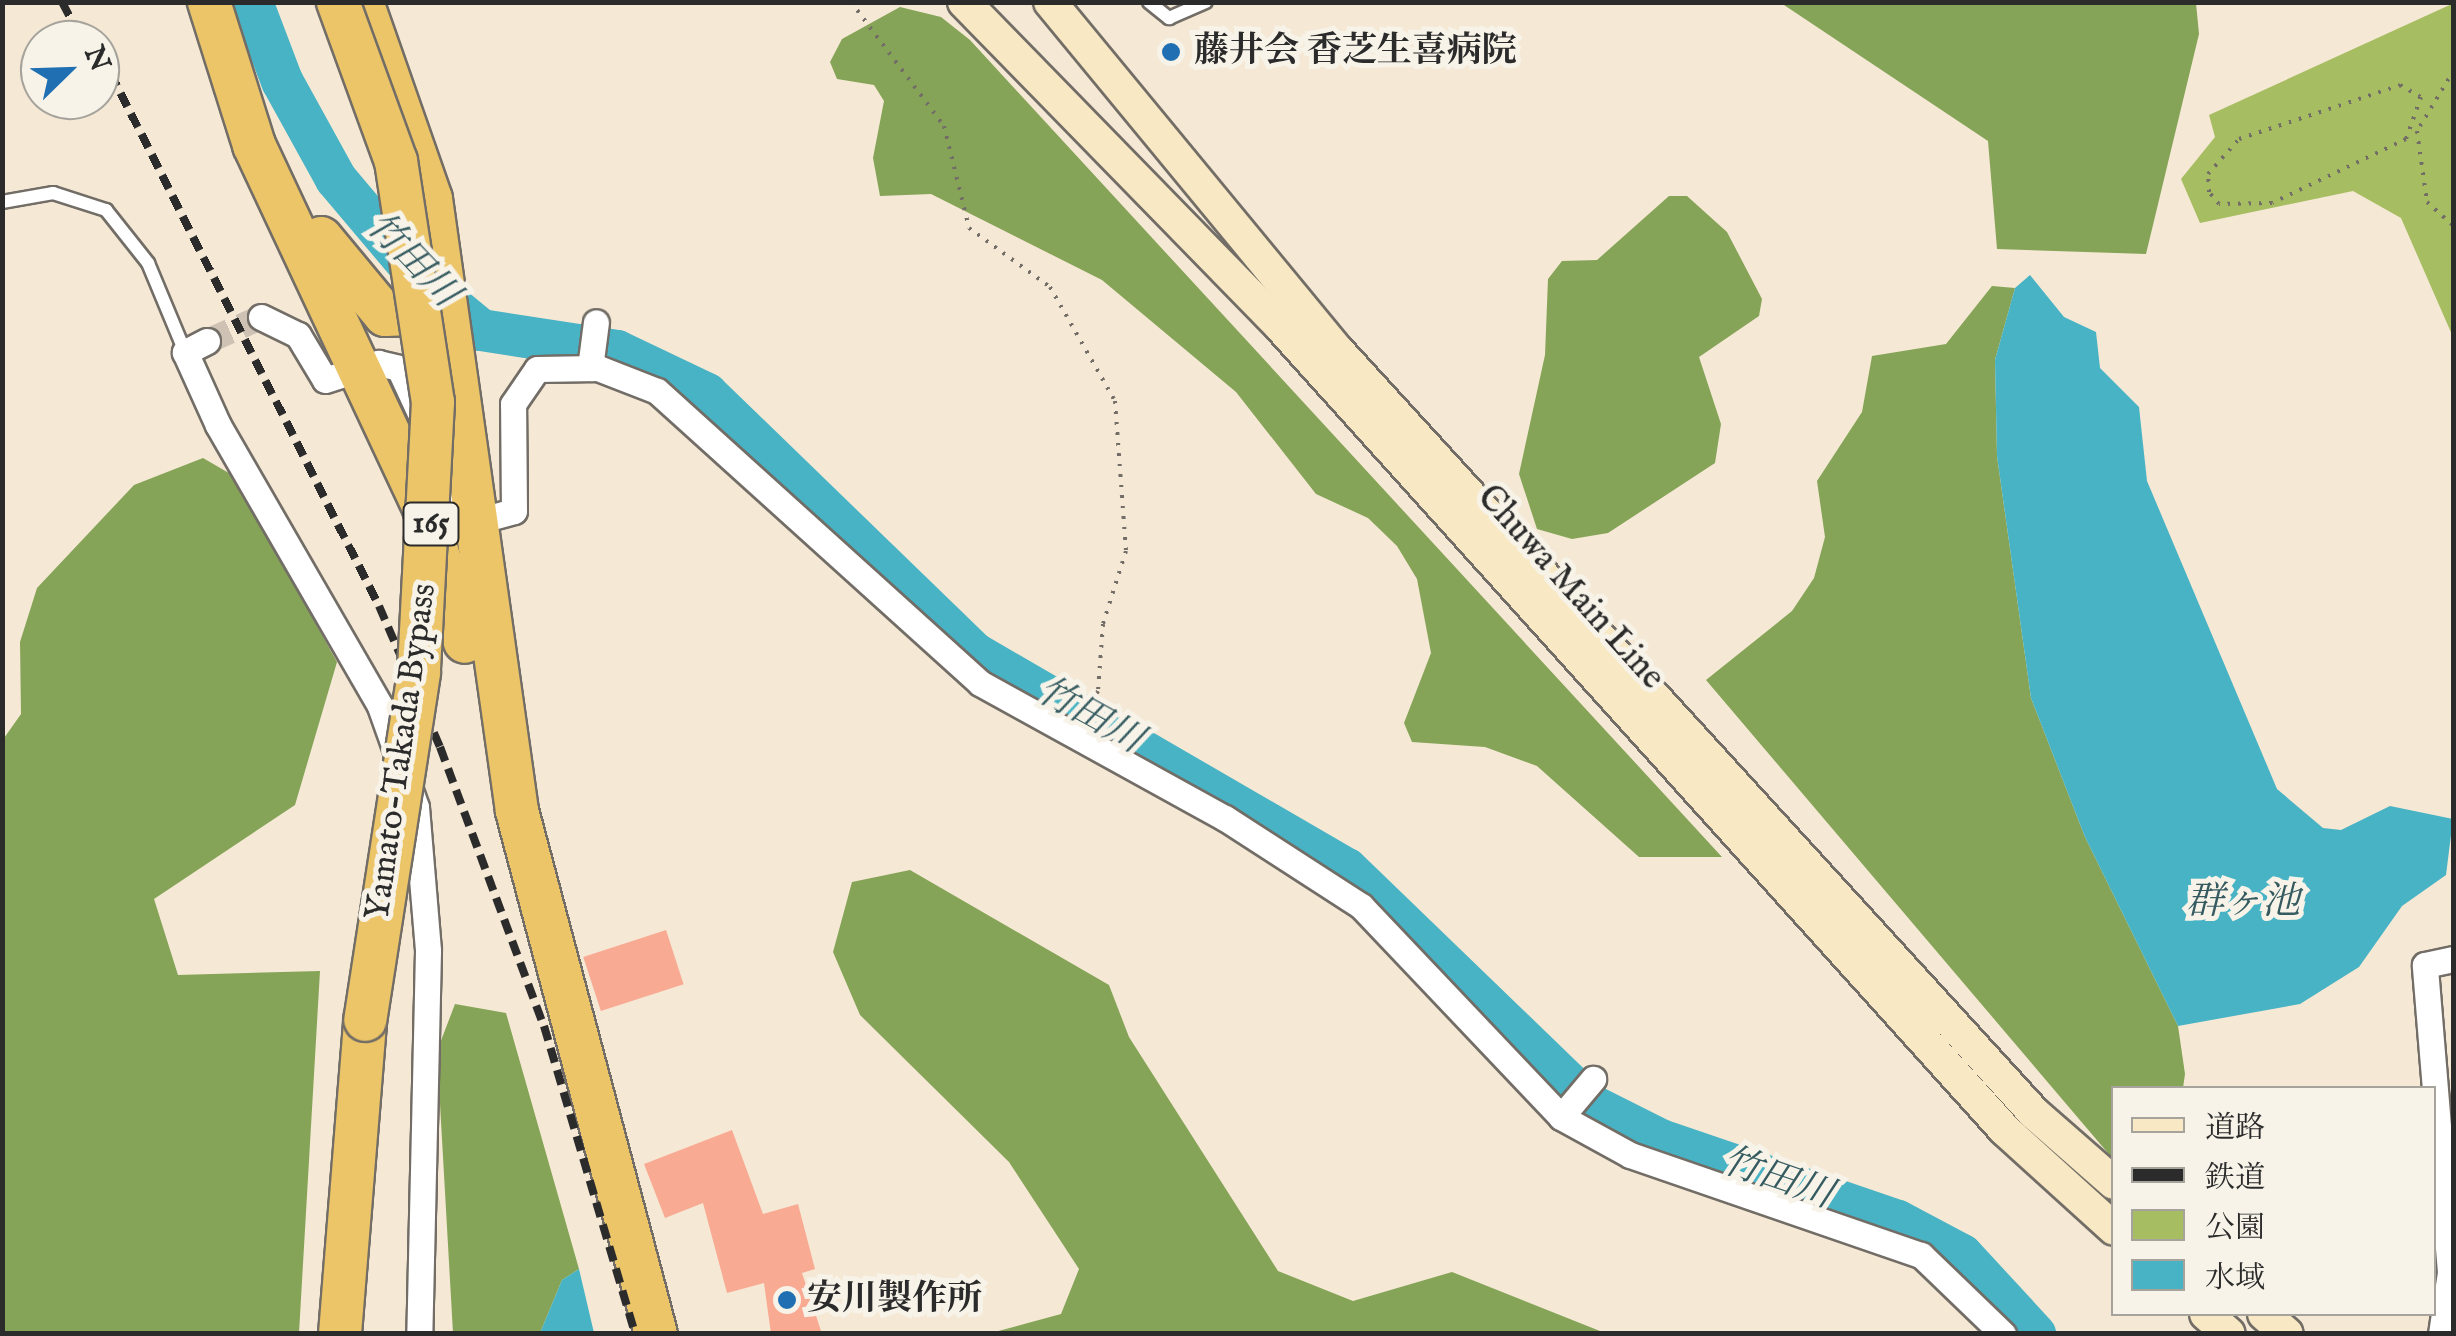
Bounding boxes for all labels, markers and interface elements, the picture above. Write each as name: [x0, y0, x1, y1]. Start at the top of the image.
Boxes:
north arrow: [20, 20, 120, 120]
place label: 藤井会 香芝生喜病院: [1194, 31, 1517, 73]
marker: 藤井会 香芝生喜病院: [1158, 39, 1184, 65]
text: N: [75, 41, 117, 77]
water label: 竹田川: [355, 204, 467, 318]
street label: Chuwa Main Line: [1467, 477, 1673, 699]
road number: 165: [401, 497, 461, 551]
street label: Yamato-Takada Bypass: [358, 581, 446, 923]
water label: 竹田川: [1028, 669, 1150, 765]
water label: 群ヶ池: [2186, 881, 2300, 927]
legend: [2111, 1086, 2436, 1316]
text: 道路: [2205, 1110, 2265, 1148]
water label: 竹田川: [1716, 1140, 1838, 1220]
text: 鉄道: [2205, 1160, 2265, 1198]
text: 公園: [2205, 1210, 2265, 1248]
text: 水域: [2205, 1260, 2265, 1298]
place label: 安川製作所: [807, 1279, 982, 1321]
marker: 安川製作所: [776, 1289, 798, 1311]

